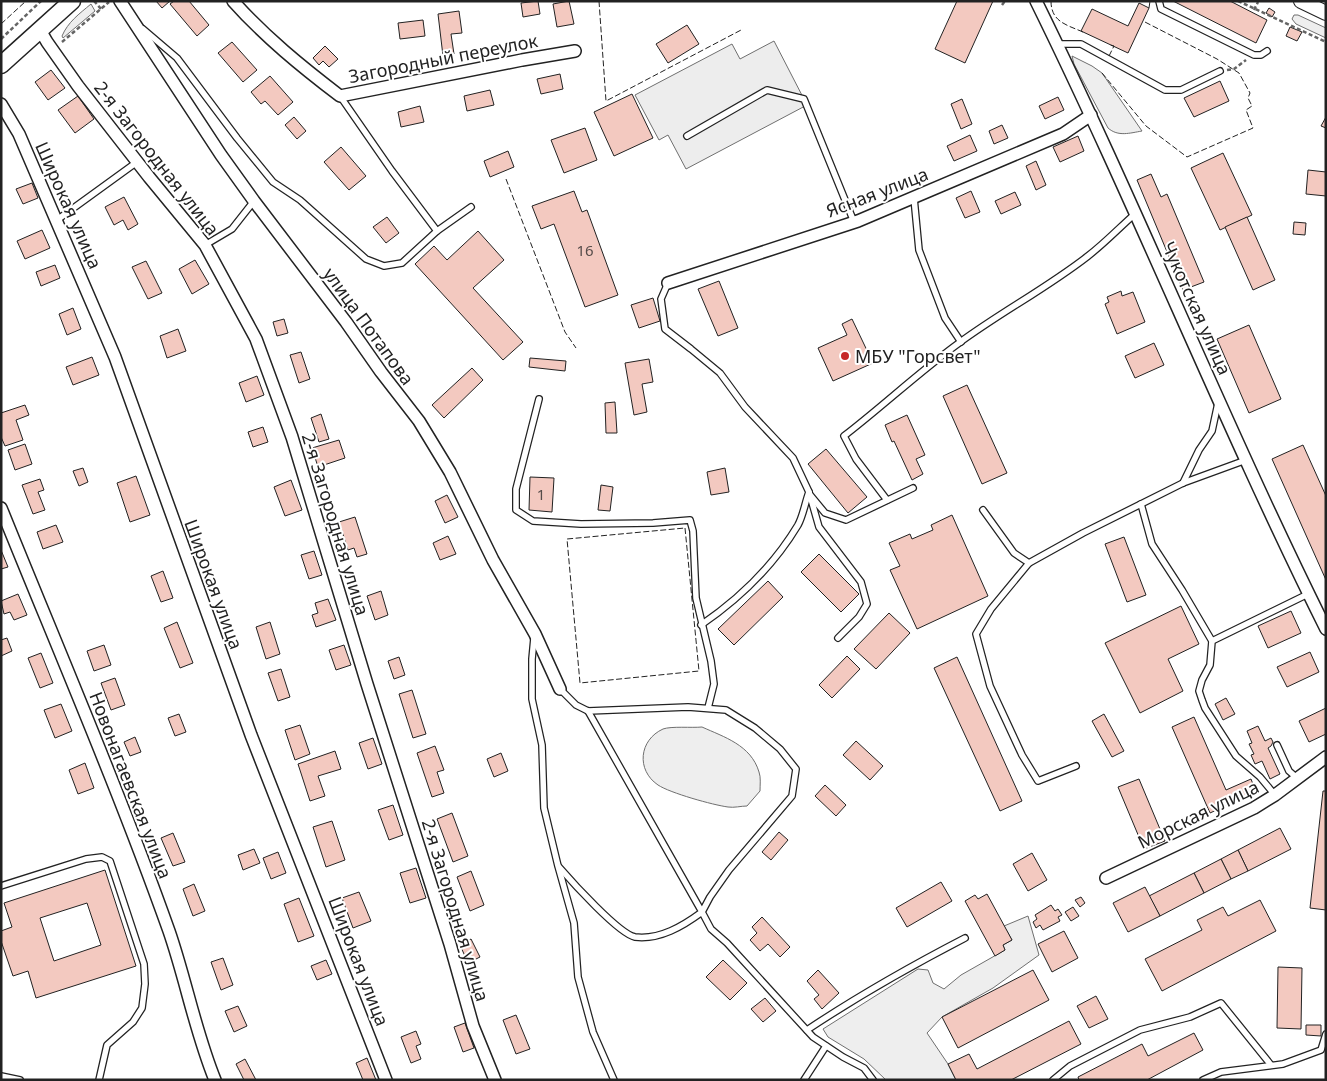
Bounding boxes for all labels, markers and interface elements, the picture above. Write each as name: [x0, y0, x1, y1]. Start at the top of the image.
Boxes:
street label: Загородный переулок: [346, 28, 540, 88]
street label: 2-я Загородная улица: [89, 76, 225, 240]
street label: Широкая улица: [30, 138, 108, 272]
street label: Ясная улица: [823, 162, 931, 222]
street label: Чукотская улица: [1157, 238, 1237, 378]
house number: 16: [576, 240, 594, 260]
street label: улица Потапова: [318, 262, 420, 390]
place label: МБУ "Горсвет": [855, 344, 981, 368]
marker: МБУ "Горсвет": [839, 350, 851, 362]
street label: 2-я Загородная улица: [297, 430, 375, 618]
house number: 1: [537, 484, 545, 504]
street label: Широкая улица: [179, 516, 249, 652]
street label: Новонагаевская улица: [84, 688, 178, 882]
street label: Морская улица: [1133, 774, 1263, 854]
street label: 2-я Загородная улица: [417, 816, 495, 1004]
street label: Широкая улица: [323, 893, 395, 1029]

